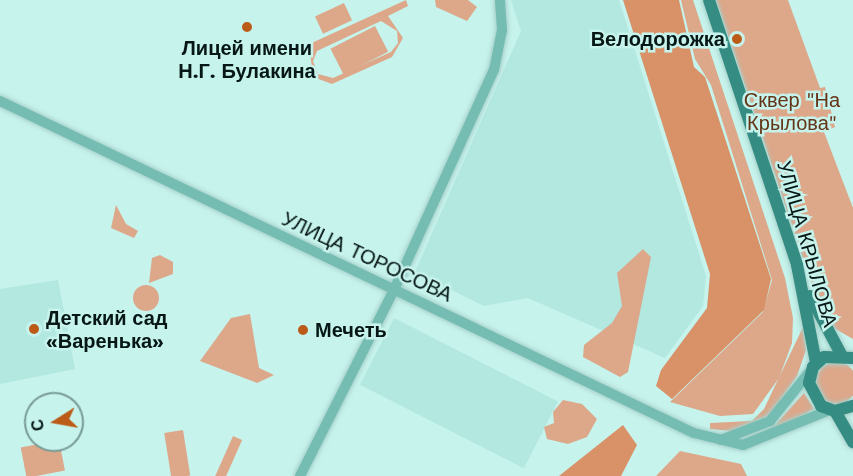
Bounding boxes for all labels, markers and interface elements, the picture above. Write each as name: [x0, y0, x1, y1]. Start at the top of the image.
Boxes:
marker: Лицей имени Н.Г. Булакина: [240, 20, 254, 34]
place label: Велодорожка: [591, 27, 725, 51]
marker: Велодорожка: [730, 32, 744, 46]
place label: Лицей имени Н.Г. Булакина: [178, 36, 316, 83]
park label: Сквер "На Крылова": [744, 89, 840, 136]
street label: УЛИЦА КРЫЛОВА: [772, 158, 842, 330]
street label: УЛИЦА ТОРОСОВА: [278, 207, 456, 307]
place label: Детский сад «Варенька»: [46, 306, 168, 353]
place label: Мечеть: [315, 318, 387, 342]
marker: Детский сад «Варенька»: [27, 322, 41, 336]
marker: Мечеть: [296, 323, 310, 337]
north arrow: [24, 392, 84, 452]
text: С: [27, 418, 48, 433]

